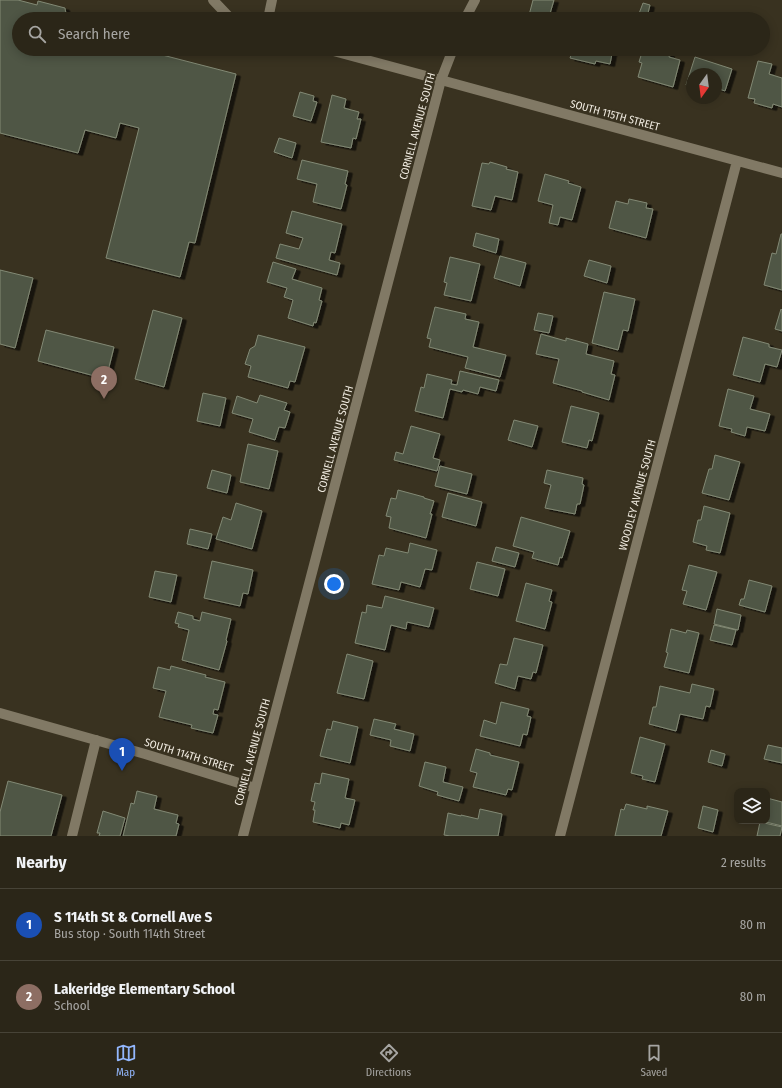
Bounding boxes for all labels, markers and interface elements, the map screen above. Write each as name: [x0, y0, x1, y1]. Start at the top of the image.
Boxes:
search box: [12, 12, 770, 56]
icon: search: [26, 23, 48, 45]
text: Search here: [58, 25, 130, 43]
north arrow: [686, 68, 722, 104]
street label: CORNELL AVENUE SOUTH: [397, 71, 438, 181]
street label: SOUTH 115TH STREET: [569, 97, 662, 134]
pin: 2: [91, 366, 117, 399]
street label: CORNELL AVENUE SOUTH: [315, 384, 356, 494]
street label: WOODLEY AVENUE SOUTH: [616, 438, 659, 552]
your location: [324, 574, 344, 594]
street label: CORNELL AVENUE SOUTH: [232, 697, 273, 807]
street label: SOUTH 114TH STREET: [143, 736, 236, 775]
pin: 1: [109, 738, 135, 771]
map controls: [734, 788, 770, 824]
button: layers: [734, 788, 770, 824]
text: Nearby: [16, 852, 67, 873]
text: 2 results: [721, 855, 766, 870]
text: S 114th St & Cornell Ave S: [54, 908, 212, 926]
text: 1: [26, 917, 32, 932]
text: 80 m: [740, 917, 766, 932]
text: Bus stop · South 114th Street: [54, 926, 205, 941]
text: Lakeridge Elementary School: [54, 980, 235, 998]
text: 2: [26, 989, 32, 1004]
text: 80 m: [740, 989, 766, 1004]
text: School: [54, 998, 90, 1013]
tab: Map: [115, 1042, 137, 1079]
tab: Directions: [366, 1042, 411, 1079]
tab: Saved: [641, 1042, 667, 1079]

